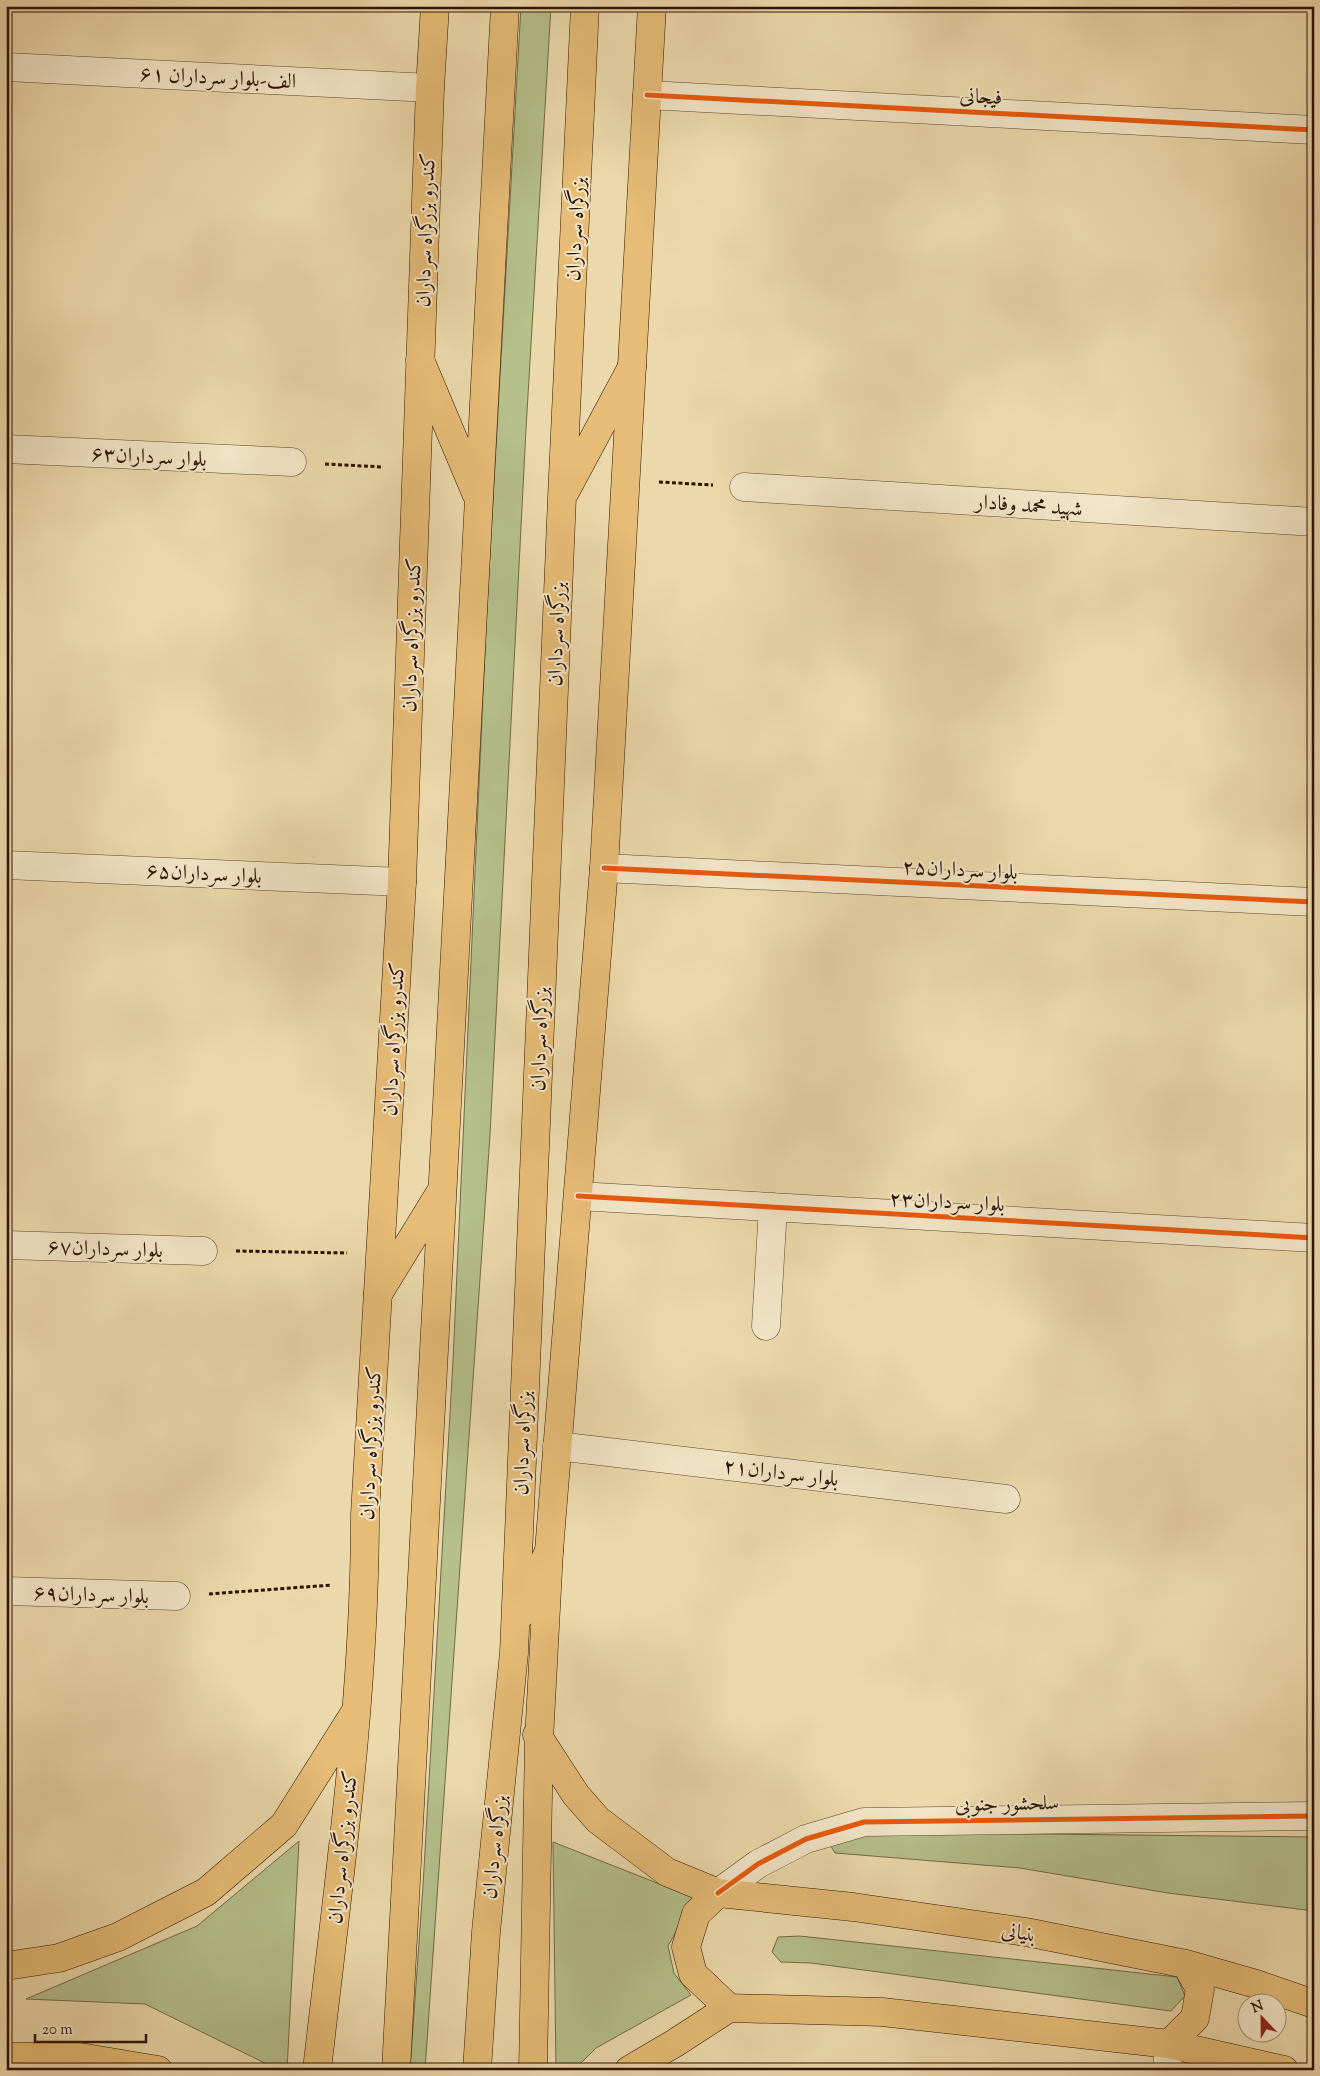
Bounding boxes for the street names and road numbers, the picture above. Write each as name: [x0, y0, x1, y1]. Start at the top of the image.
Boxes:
street label: ۶۱ الف-بلوار سرداران: [139, 60, 297, 98]
street label: فیجانی: [959, 82, 1003, 114]
street label: کندرو بزرگراه سرداران: [408, 152, 445, 308]
street label: بزرگراه سرداران: [558, 176, 595, 282]
street label: بلوار سرداران۶۳: [90, 440, 208, 476]
street label: شهید محمد وفادار: [972, 488, 1084, 526]
street label: کندرو بزرگراه سرداران: [394, 557, 431, 713]
street label: بزرگراه سرداران: [540, 581, 575, 687]
street label: بلوار سرداران۲۵: [901, 853, 1019, 889]
street label: بلوار سرداران۶۵: [145, 857, 263, 893]
street label: کندرو بزرگراه سرداران: [375, 961, 414, 1117]
street label: بزرگراه سرداران: [523, 986, 558, 1092]
street label: بلوار سرداران۲۳: [888, 1185, 1006, 1221]
street label: بلوار سرداران۶۷: [47, 1233, 163, 1267]
street label: کندرو بزرگراه سرداران: [352, 1365, 391, 1521]
street label: بزرگراه سرداران: [506, 1390, 541, 1496]
street label: بلوار سرداران۲۱: [721, 1452, 840, 1496]
street label: بلوار سرداران۶۹: [33, 1579, 149, 1613]
street label: کندرو بزرگراه سرداران: [320, 1769, 367, 1926]
street label: سلحشور جنوبی: [955, 1789, 1059, 1821]
street label: بزرگراه سرداران: [475, 1793, 516, 1901]
street label: بنیانی: [999, 1916, 1039, 1952]

